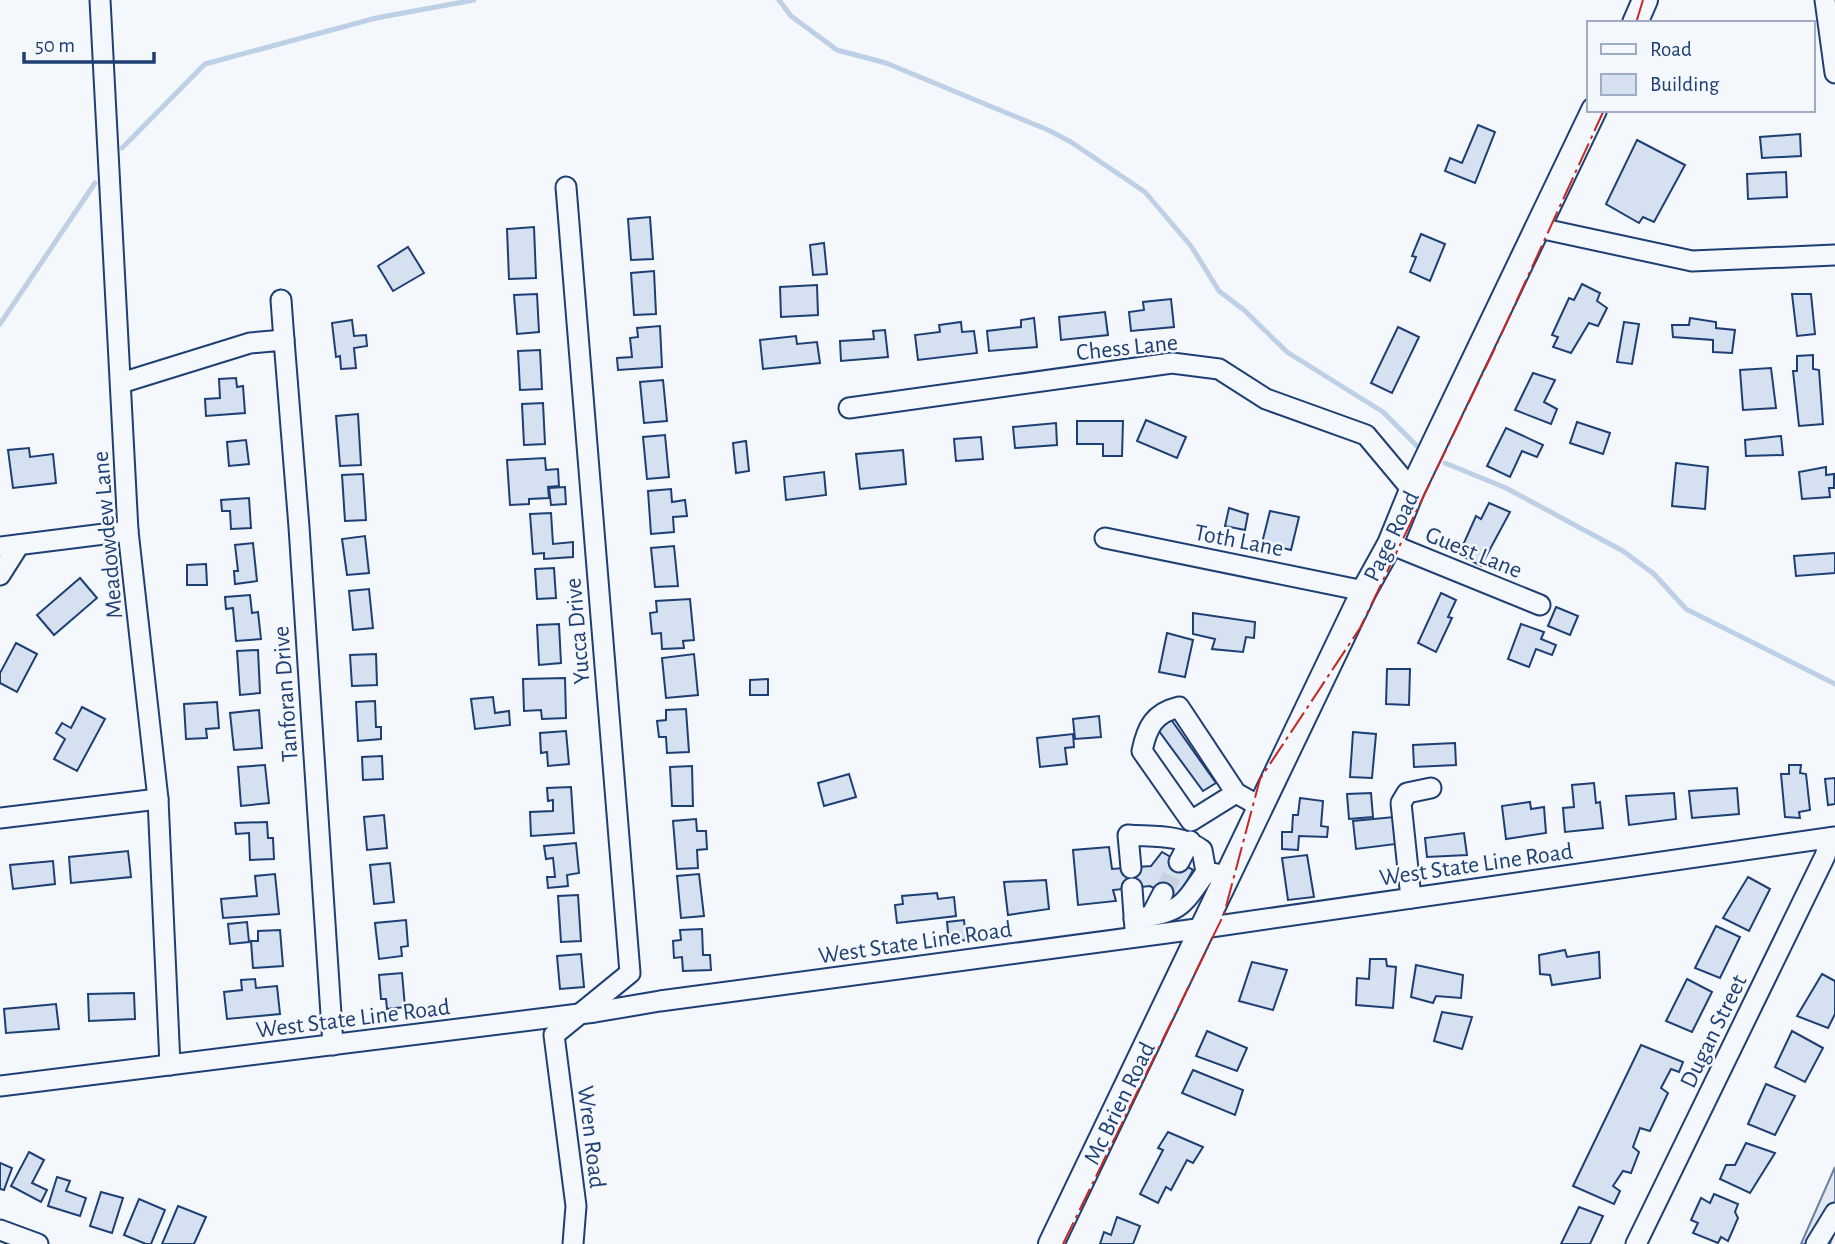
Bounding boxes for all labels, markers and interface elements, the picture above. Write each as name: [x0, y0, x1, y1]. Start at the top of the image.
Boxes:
scale bar: [24, 21, 154, 65]
legend: [1587, 21, 1814, 112]
text: 50 m: [35, 35, 75, 56]
text: Road: [1650, 39, 1692, 60]
text: Building: [1650, 74, 1720, 95]
street label: Chess Lane: [1075, 331, 1179, 365]
street label: Meadowdew Lane: [89, 450, 127, 620]
street label: Page Road: [1360, 487, 1424, 585]
street label: Toth Lane: [1192, 521, 1285, 561]
street label: Guest Lane: [1422, 523, 1525, 583]
street label: Yucca Drive: [561, 577, 595, 685]
street label: Tanforan Drive: [269, 625, 303, 763]
street label: West State Line Road: [1378, 840, 1575, 890]
street label: West State Line Road: [817, 918, 1014, 968]
street label: Dugan Street: [1676, 971, 1752, 1092]
street label: West State Line Road: [255, 995, 452, 1043]
street label: Mc Brien Road: [1080, 1038, 1160, 1168]
street label: Wren Road: [573, 1084, 609, 1190]

